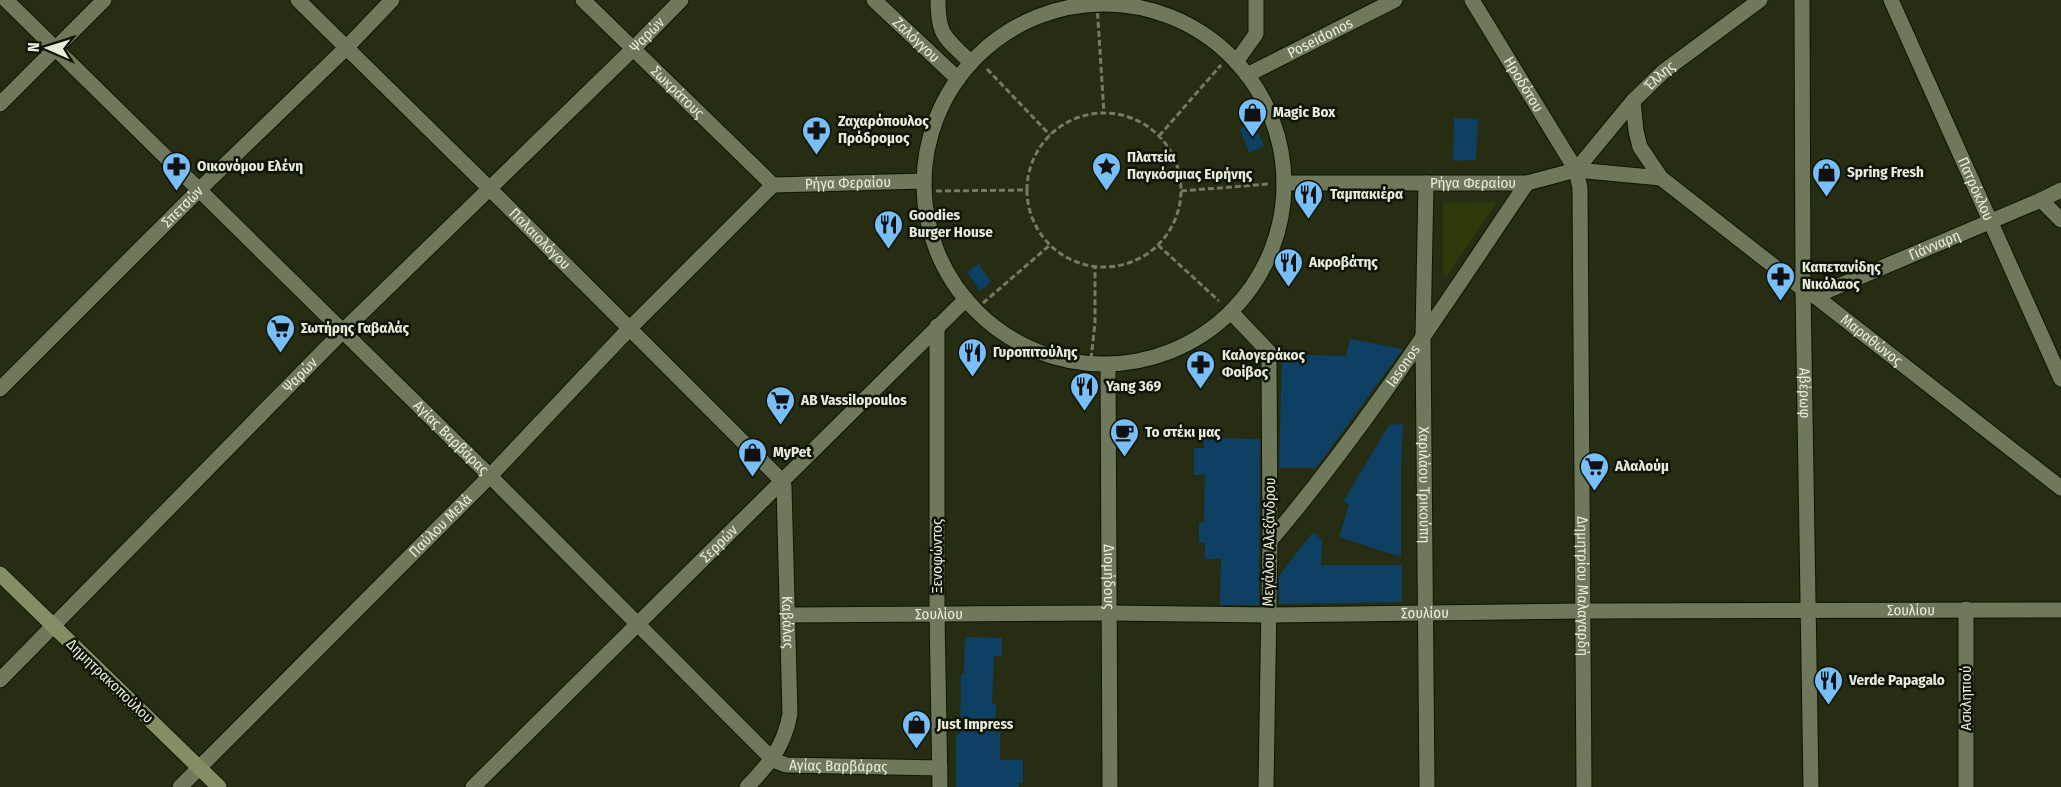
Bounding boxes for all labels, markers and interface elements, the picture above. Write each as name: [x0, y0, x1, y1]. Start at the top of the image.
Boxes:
street label: Ψαρών: [626, 13, 669, 56]
street label: Ζαλόγγου: [889, 13, 943, 66]
street label: Poseidonos: [1284, 14, 1356, 62]
north arrow: [18, 18, 78, 78]
text: N: [24, 42, 43, 53]
street label: Ηροδότου: [1500, 54, 1547, 115]
street label: Έλλης: [1640, 57, 1679, 95]
street label: Σωκράτους: [647, 62, 708, 123]
shop icon: Magic Box: [1236, 96, 1268, 138]
place label: Magic Box: [1273, 103, 1336, 121]
place label: Ζαχαρόπουλος Πρόδρομος: [838, 112, 929, 147]
pharmacy icon: Ζαχαρόπουλος Πρόδρομος: [801, 114, 833, 156]
place label: Πλατεία Παγκόσμιας Ειρήνης: [1127, 148, 1253, 183]
pharmacy icon: Οικονόμου Ελένη: [160, 150, 192, 192]
place icon: Πλατεία Παγκόσμιας Ειρήνης: [1090, 150, 1122, 192]
street label: Πατρόκλου: [1954, 154, 1998, 223]
shop icon: Spring Fresh: [1810, 156, 1842, 198]
place label: Οικονόμου Ελένη: [197, 157, 303, 175]
place label: Spring Fresh: [1847, 163, 1924, 181]
street label: Ρήγα Φεραίου: [805, 173, 891, 193]
street label: Ρήγα Φεραίου: [1430, 174, 1516, 192]
restaurant icon: Ταμπακιέρα: [1293, 178, 1325, 220]
street label: Σπετσών: [158, 182, 207, 231]
place label: Ταμπακιέρα: [1330, 185, 1403, 203]
street label: Παλαιολόγου: [505, 204, 574, 273]
place label: Goodies Burger House: [909, 206, 993, 241]
restaurant icon: Goodies Burger House: [872, 208, 904, 250]
street label: Γιάνναρη: [1906, 226, 1963, 264]
restaurant icon: Ακροβάτης: [1272, 246, 1304, 288]
place label: Ακροβάτης: [1308, 253, 1378, 271]
place label: Καπετανίδης Νικόλαος: [1802, 258, 1881, 293]
pharmacy icon: Καπετανίδης Νικόλαος: [1765, 260, 1797, 302]
street label: Μαραθώνος: [1837, 310, 1907, 370]
supermarket icon: Σωτήρης Γαβαλάς: [264, 312, 296, 354]
place label: Σωτήρης Γαβαλάς: [301, 319, 409, 337]
restaurant icon: Γυροπιτούλης: [956, 336, 988, 378]
street label: Iasonos: [1382, 341, 1424, 391]
place label: Γυροπιτούλης: [993, 343, 1078, 361]
place label: Καλογεράκος Φοίβος: [1222, 346, 1306, 381]
pharmacy icon: Καλογεράκος Φοίβος: [1185, 348, 1217, 390]
street label: Ψαρών: [279, 353, 322, 396]
street label: Αβέρωφ: [1795, 367, 1814, 419]
restaurant icon: Yang 369: [1069, 370, 1101, 412]
place label: Yang 369: [1105, 377, 1161, 395]
supermarket icon: AB Vassilopoulos: [764, 384, 796, 426]
place label: AB Vassilopoulos: [800, 391, 907, 409]
street label: Αγίας Βαρβάρας: [409, 397, 493, 479]
cafe icon: Το στέκι μας: [1108, 416, 1140, 458]
place label: Το στέκι μας: [1145, 423, 1221, 441]
street label: Χαριλάου Τρικούπη: [1415, 426, 1434, 544]
shop icon: MyPet: [736, 436, 768, 478]
place label: MyPet: [773, 443, 812, 461]
supermarket icon: Αλαλούμ: [1578, 450, 1610, 492]
place label: Αλαλούμ: [1614, 457, 1669, 475]
street label: Μεγάλου Αλεξάνδρου: [1259, 477, 1279, 607]
street label: Παύλου Μελά: [405, 490, 476, 561]
street label: Δημητρίου Μαλαγαρδή: [1573, 516, 1592, 656]
street label: Ξενοφώντος: [928, 518, 946, 593]
street label: Σερρών: [696, 521, 742, 566]
street label: Διομήδους: [1100, 544, 1118, 610]
street label: Καβάλας: [778, 596, 797, 650]
street label: Σουλίου: [1887, 601, 1935, 619]
street label: Σουλίου: [1401, 604, 1449, 622]
street label: Σουλίου: [915, 605, 963, 623]
street label: Δημητρακοπούλου: [63, 635, 157, 727]
restaurant icon: Verde Papagalo: [1812, 664, 1844, 706]
street label: Ασκληπιού: [1957, 666, 1975, 730]
place label: Verde Papagalo: [1848, 671, 1945, 689]
shop icon: Just Impress: [900, 708, 932, 750]
place label: Just Impress: [936, 715, 1014, 733]
street label: Αγίας Βαρβάρας: [789, 756, 888, 776]

